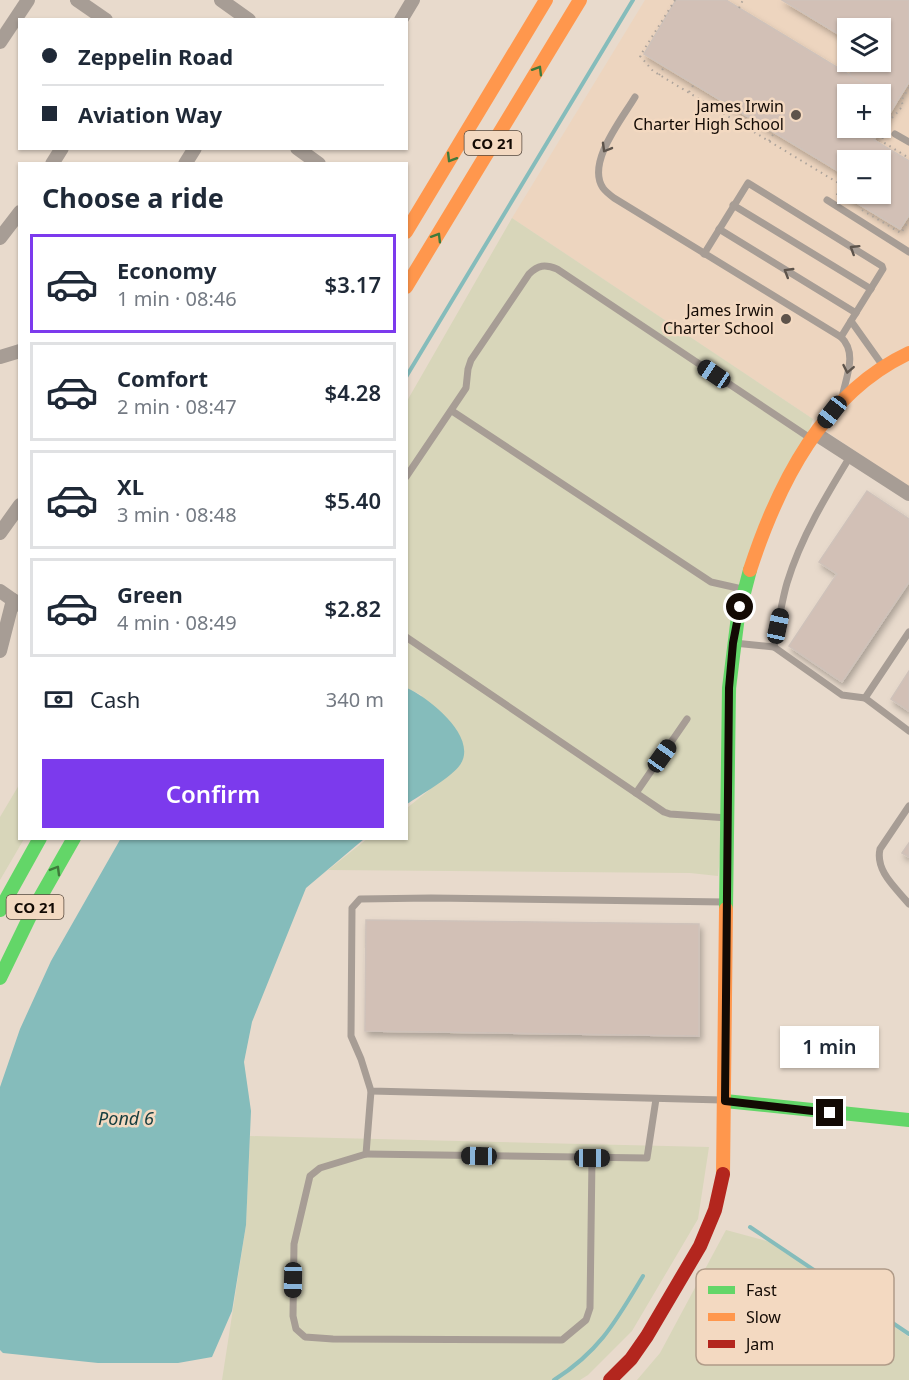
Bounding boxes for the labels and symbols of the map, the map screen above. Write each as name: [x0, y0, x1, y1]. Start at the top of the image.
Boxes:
one-way arrow: [530, 66, 542, 76]
place label: James Irwin Charter High School: [633, 95, 784, 135]
marker: James Irwin Charter High School: [789, 108, 803, 122]
road number: CO 21: [464, 131, 522, 155]
one-way arrow: [602, 142, 613, 152]
one-way arrow: [446, 152, 458, 162]
one-way arrow: [429, 233, 441, 243]
one-way arrow: [850, 245, 861, 256]
one-way arrow: [784, 267, 794, 279]
place label: James Irwin Charter School: [663, 299, 774, 339]
marker: James Irwin Charter School: [779, 312, 793, 326]
car: [694, 356, 734, 392]
one-way arrow: [842, 363, 855, 373]
car: [814, 392, 850, 432]
route start: [726, 593, 753, 620]
car: [765, 607, 791, 645]
car: [644, 736, 680, 776]
one-way arrow: [49, 866, 60, 876]
road number: CO 21: [6, 895, 63, 919]
callout: 1 min: [780, 1026, 880, 1068]
route end: [816, 1099, 843, 1126]
water label: Pond 6: [98, 1106, 154, 1130]
car: [461, 1147, 497, 1165]
car: [574, 1149, 610, 1167]
car: [284, 1262, 302, 1298]
legend: [696, 1269, 894, 1365]
text: Fast: [746, 1279, 777, 1301]
text: Slow: [746, 1306, 781, 1328]
text: Jam: [744, 1333, 774, 1355]

